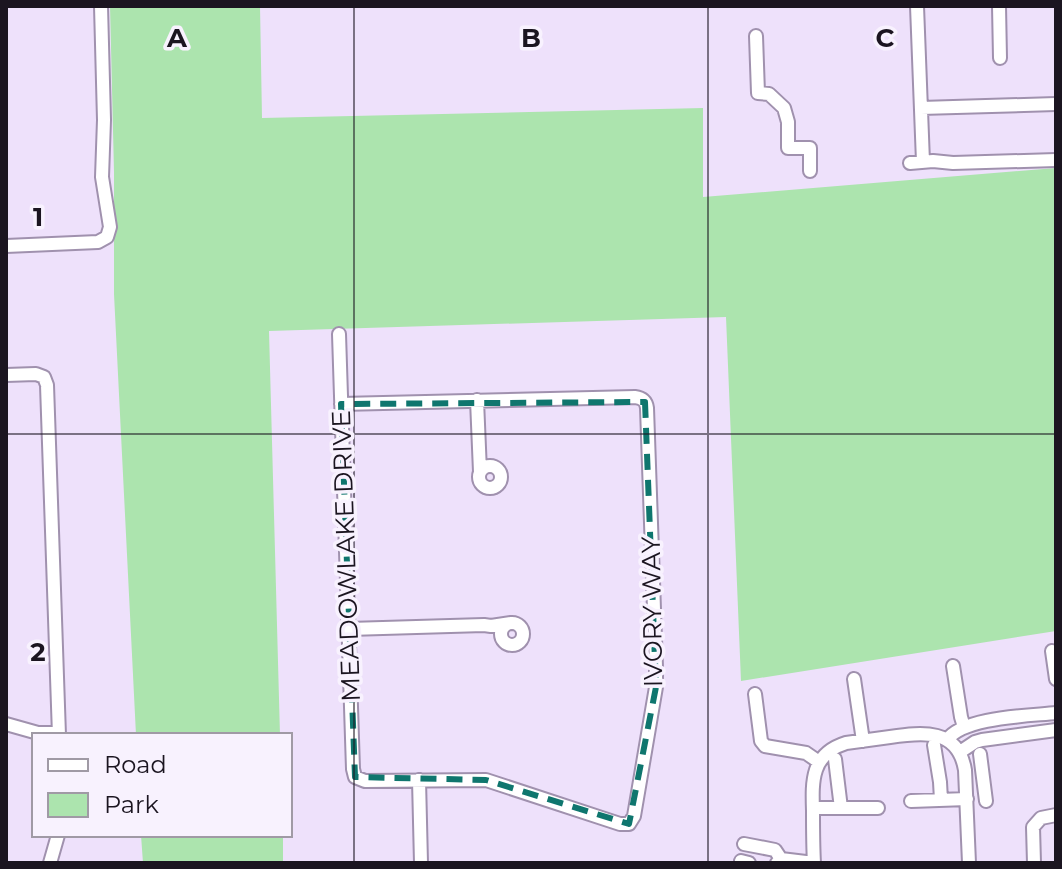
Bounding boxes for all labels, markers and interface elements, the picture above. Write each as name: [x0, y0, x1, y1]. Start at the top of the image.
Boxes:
text: A: [166, 22, 188, 54]
text: B: [521, 22, 541, 54]
text: C: [876, 22, 895, 54]
text: 1: [33, 201, 43, 233]
street label: MEADOWLAKE DRIVE: [325, 410, 367, 702]
street label: IVORY WAY: [635, 536, 669, 688]
text: 2: [30, 636, 46, 668]
legend: [32, 733, 292, 837]
text: Road: [104, 750, 167, 779]
text: Park: [104, 790, 159, 819]

